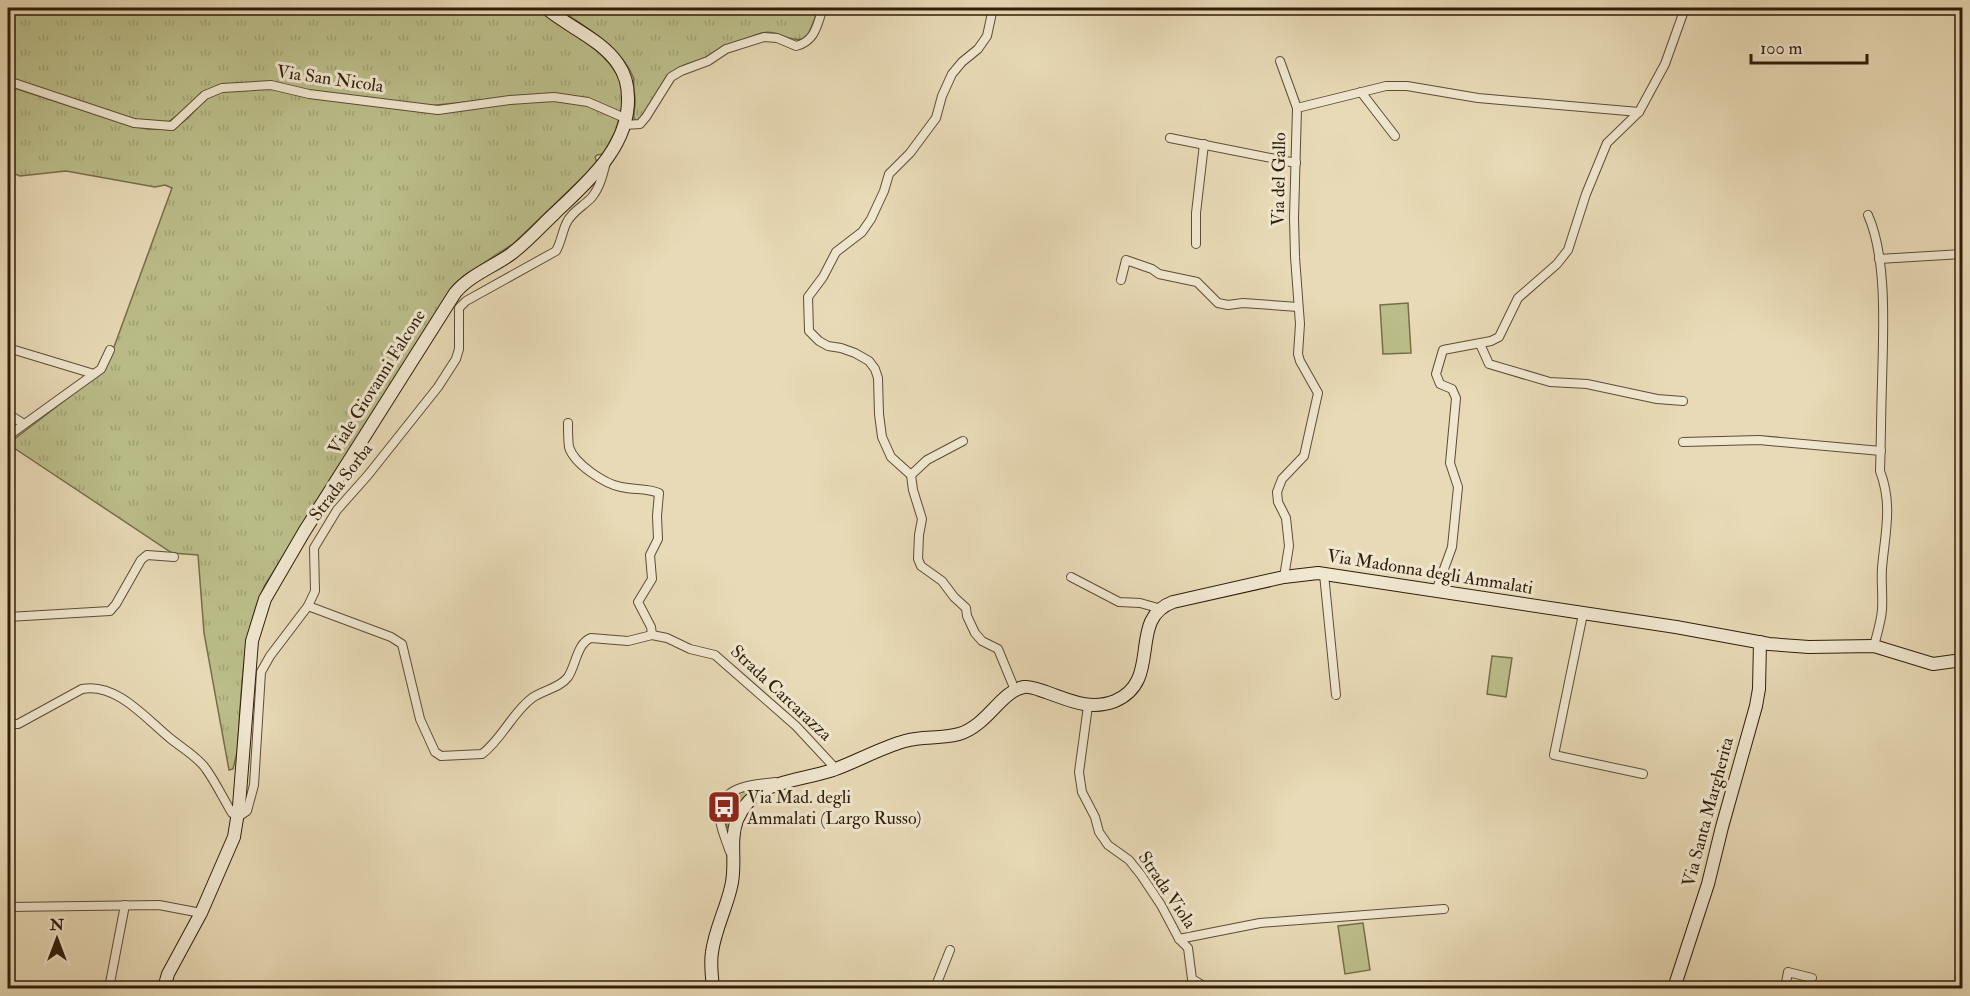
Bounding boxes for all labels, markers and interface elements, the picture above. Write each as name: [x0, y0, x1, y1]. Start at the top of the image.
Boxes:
scale bar: [1751, 27, 1866, 65]
text: 100 m: [1760, 37, 1803, 60]
street label: Via San Nicola: [275, 60, 385, 98]
street label: Via del Gallo: [1267, 132, 1291, 226]
street label: Viale Giovanni Falcone: [323, 305, 431, 459]
street label: Strada Sorba: [304, 438, 378, 526]
street label: Via Madonna degli Ammalati: [1325, 544, 1535, 600]
street label: Strada Carcarazza: [725, 640, 837, 746]
street label: Via Santa Margherita: [1677, 734, 1739, 889]
place label: Via Mad. degli Ammalati (Largo Russo): [746, 786, 921, 830]
bus stop icon: Via Mad. degli Ammalati (Largo Russo): [706, 789, 742, 825]
street label: Strada Viola: [1133, 847, 1201, 933]
north arrow: [27, 909, 87, 969]
text: N: [49, 915, 65, 935]

